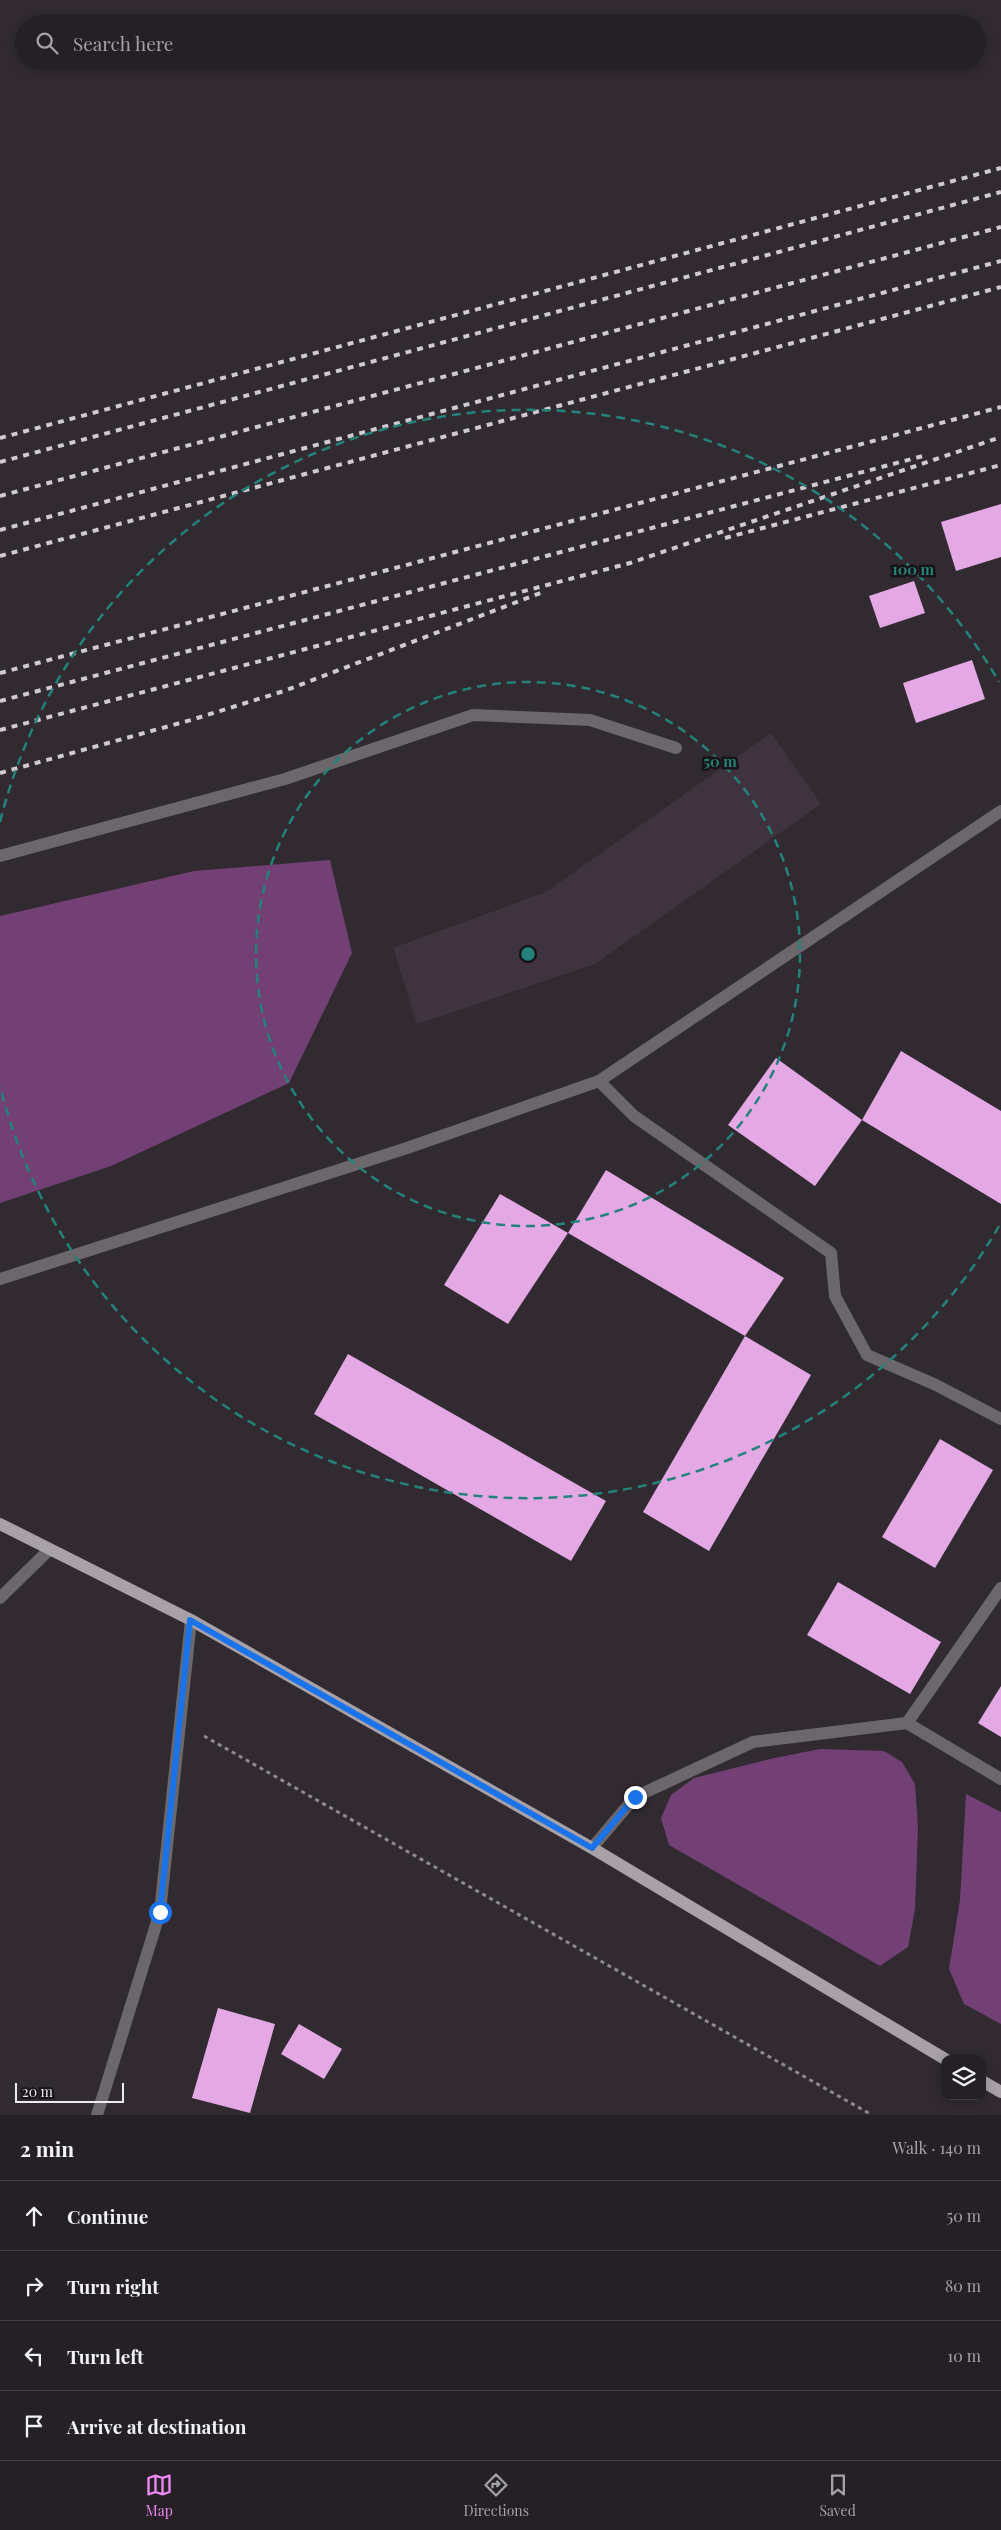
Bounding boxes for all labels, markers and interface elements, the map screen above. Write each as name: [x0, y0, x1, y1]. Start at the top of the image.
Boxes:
search box: [15, 15, 986, 70]
icon: search: [33, 29, 61, 57]
text: Search here: [73, 30, 173, 56]
text: 100 m: [892, 559, 935, 579]
text: 50 m: [703, 751, 737, 771]
centre of rings: [519, 945, 537, 963]
route end: [624, 1786, 647, 1809]
route start: [149, 1901, 172, 1924]
map controls: [941, 2055, 986, 2100]
button: layers: [941, 2055, 986, 2100]
scale bar: [15, 2080, 124, 2103]
text: 20 m: [22, 2082, 53, 2101]
text: 2 min: [20, 2134, 74, 2162]
text: Walk · 140 m: [892, 2137, 981, 2158]
icon: ahead: [20, 2202, 48, 2230]
text: Continue: [67, 2203, 148, 2229]
text: 50 m: [947, 2205, 981, 2226]
icon: right: [20, 2272, 48, 2300]
text: Turn right: [67, 2273, 159, 2299]
text: 80 m: [945, 2275, 981, 2296]
icon: left: [20, 2342, 48, 2370]
text: Turn left: [67, 2343, 144, 2369]
text: 10 m: [947, 2345, 981, 2366]
icon: arrive: [20, 2412, 48, 2440]
text: Arrive at destination: [67, 2413, 247, 2439]
tab: Map: [145, 2471, 173, 2520]
tab: Directions: [464, 2471, 529, 2520]
tab: Saved: [819, 2471, 856, 2520]

